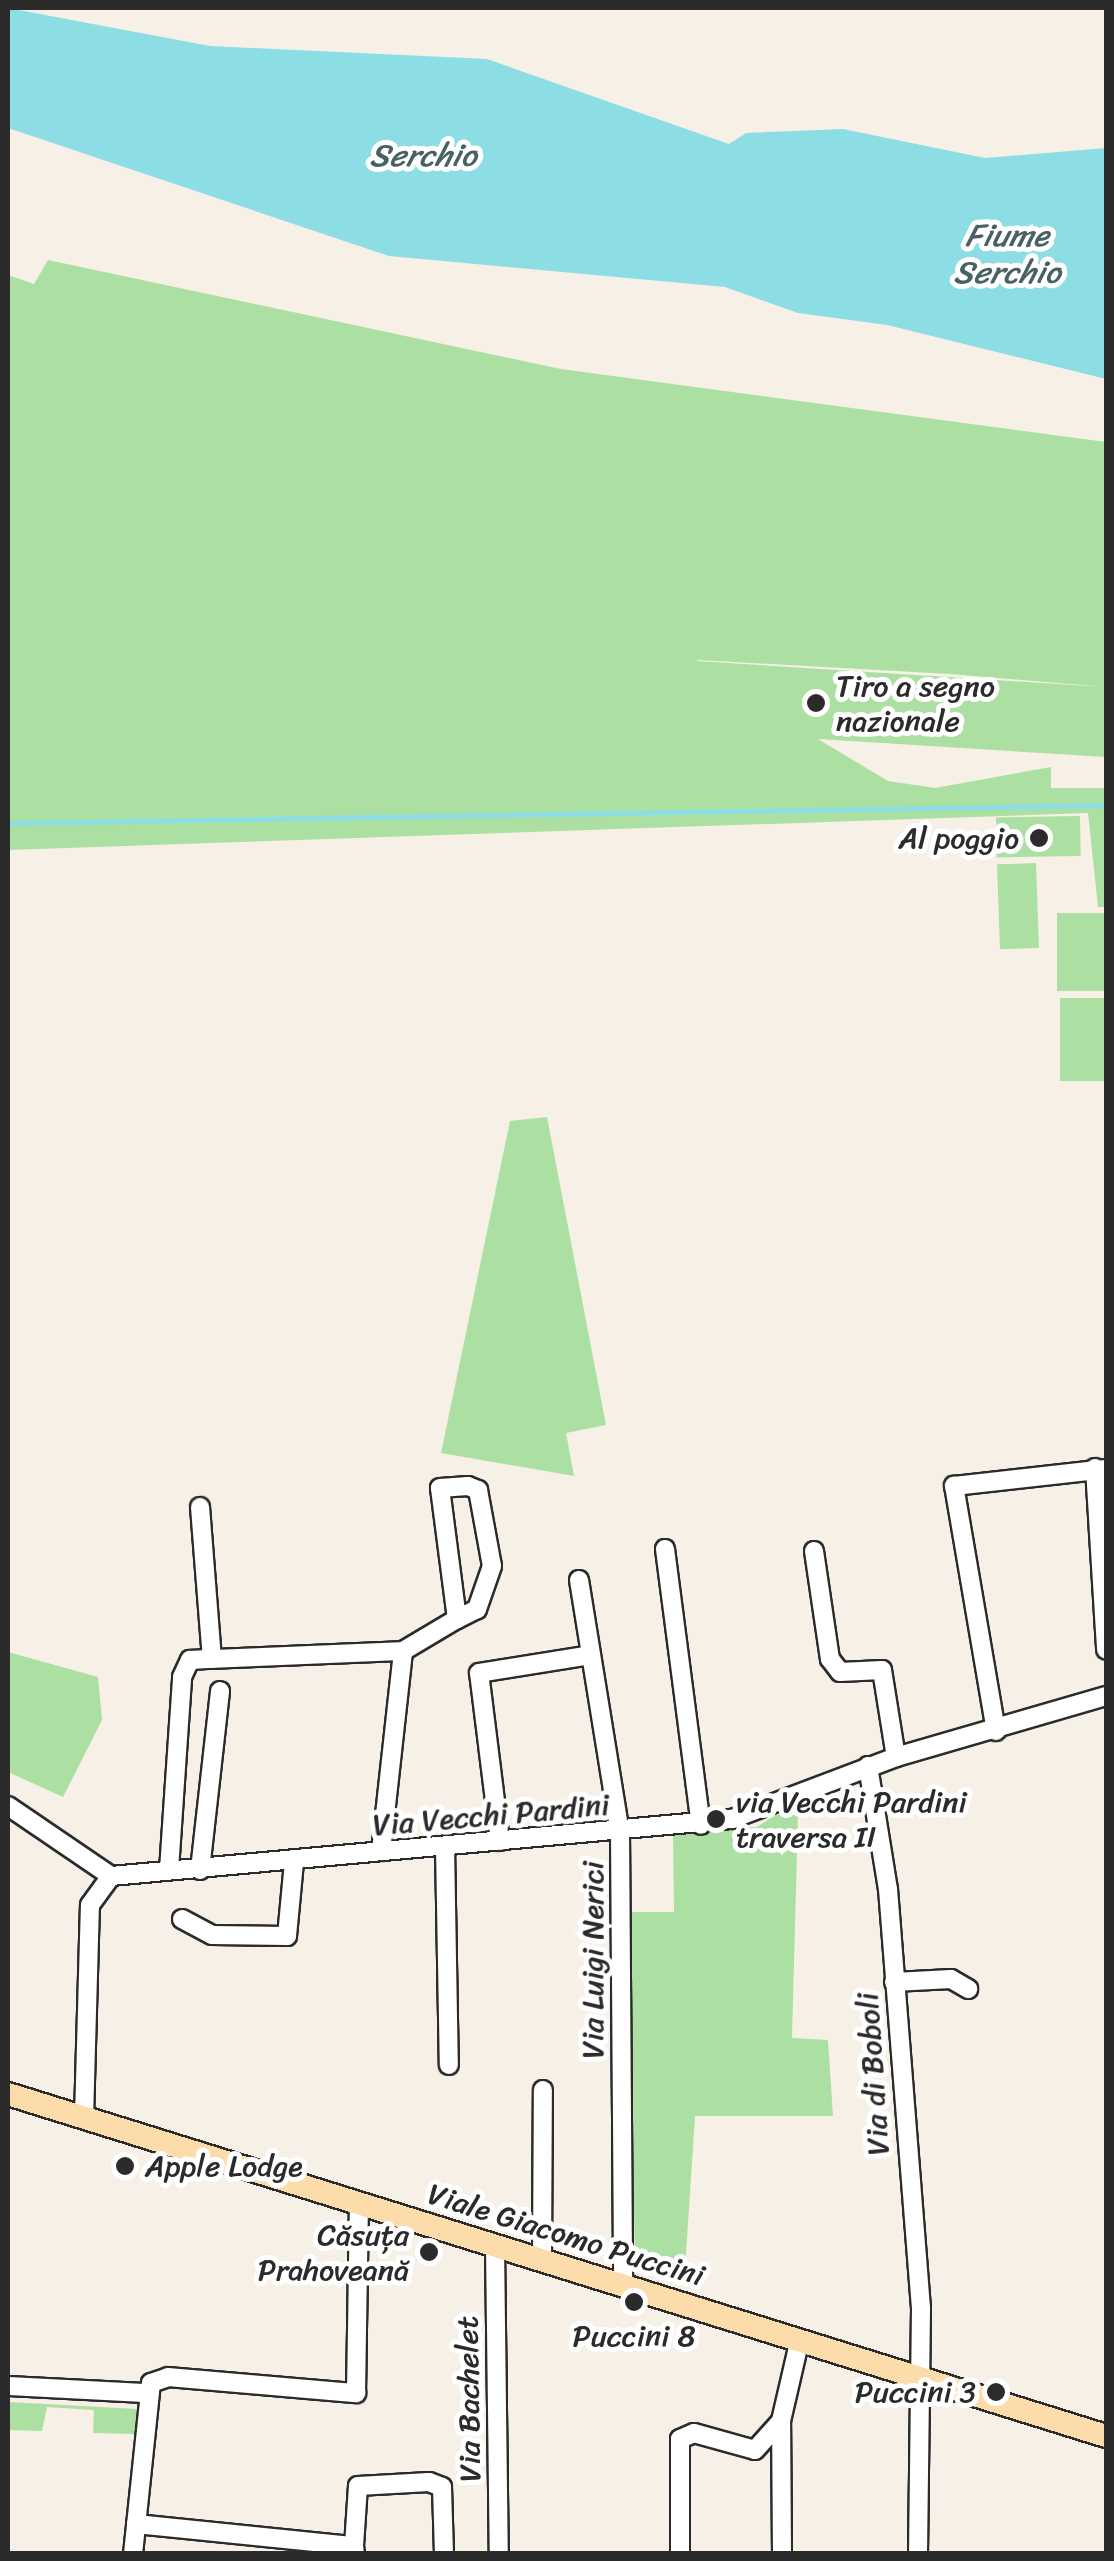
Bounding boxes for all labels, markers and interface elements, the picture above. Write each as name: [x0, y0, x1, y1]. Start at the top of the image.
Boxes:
water label: Serchio: [369, 137, 477, 175]
water label: Fiume Serchio: [953, 218, 1061, 293]
place label: Tiro a segno nazionale: [836, 668, 995, 738]
marker: Tiro a segno nazionale: [805, 692, 827, 714]
place label: Al poggio: [898, 820, 1019, 856]
marker: Al poggio: [1028, 827, 1050, 849]
place label: via Vecchi Pardini traversa II: [736, 1784, 968, 1854]
street label: Via Vecchi Pardini: [372, 1787, 610, 1843]
marker: via Vecchi Pardini traversa II: [705, 1808, 727, 1830]
street label: Via Luigi Nerici: [575, 1861, 611, 2059]
street label: Via di Boboli: [849, 1991, 897, 2157]
place label: Apple Lodge: [145, 2148, 304, 2184]
marker: Apple Lodge: [114, 2155, 136, 2177]
street label: Viale Giacomo Puccini: [424, 2176, 708, 2294]
place label: Căsuța Prahoveană: [258, 2217, 409, 2288]
marker: Căsuța Prahoveană: [418, 2241, 440, 2263]
marker: Puccini 8: [623, 2291, 645, 2313]
street label: Via Bachelet: [450, 2316, 488, 2482]
place label: Puccini 8: [573, 2318, 695, 2354]
place label: Puccini 3: [855, 2374, 976, 2410]
marker: Puccini 3: [985, 2381, 1007, 2403]

